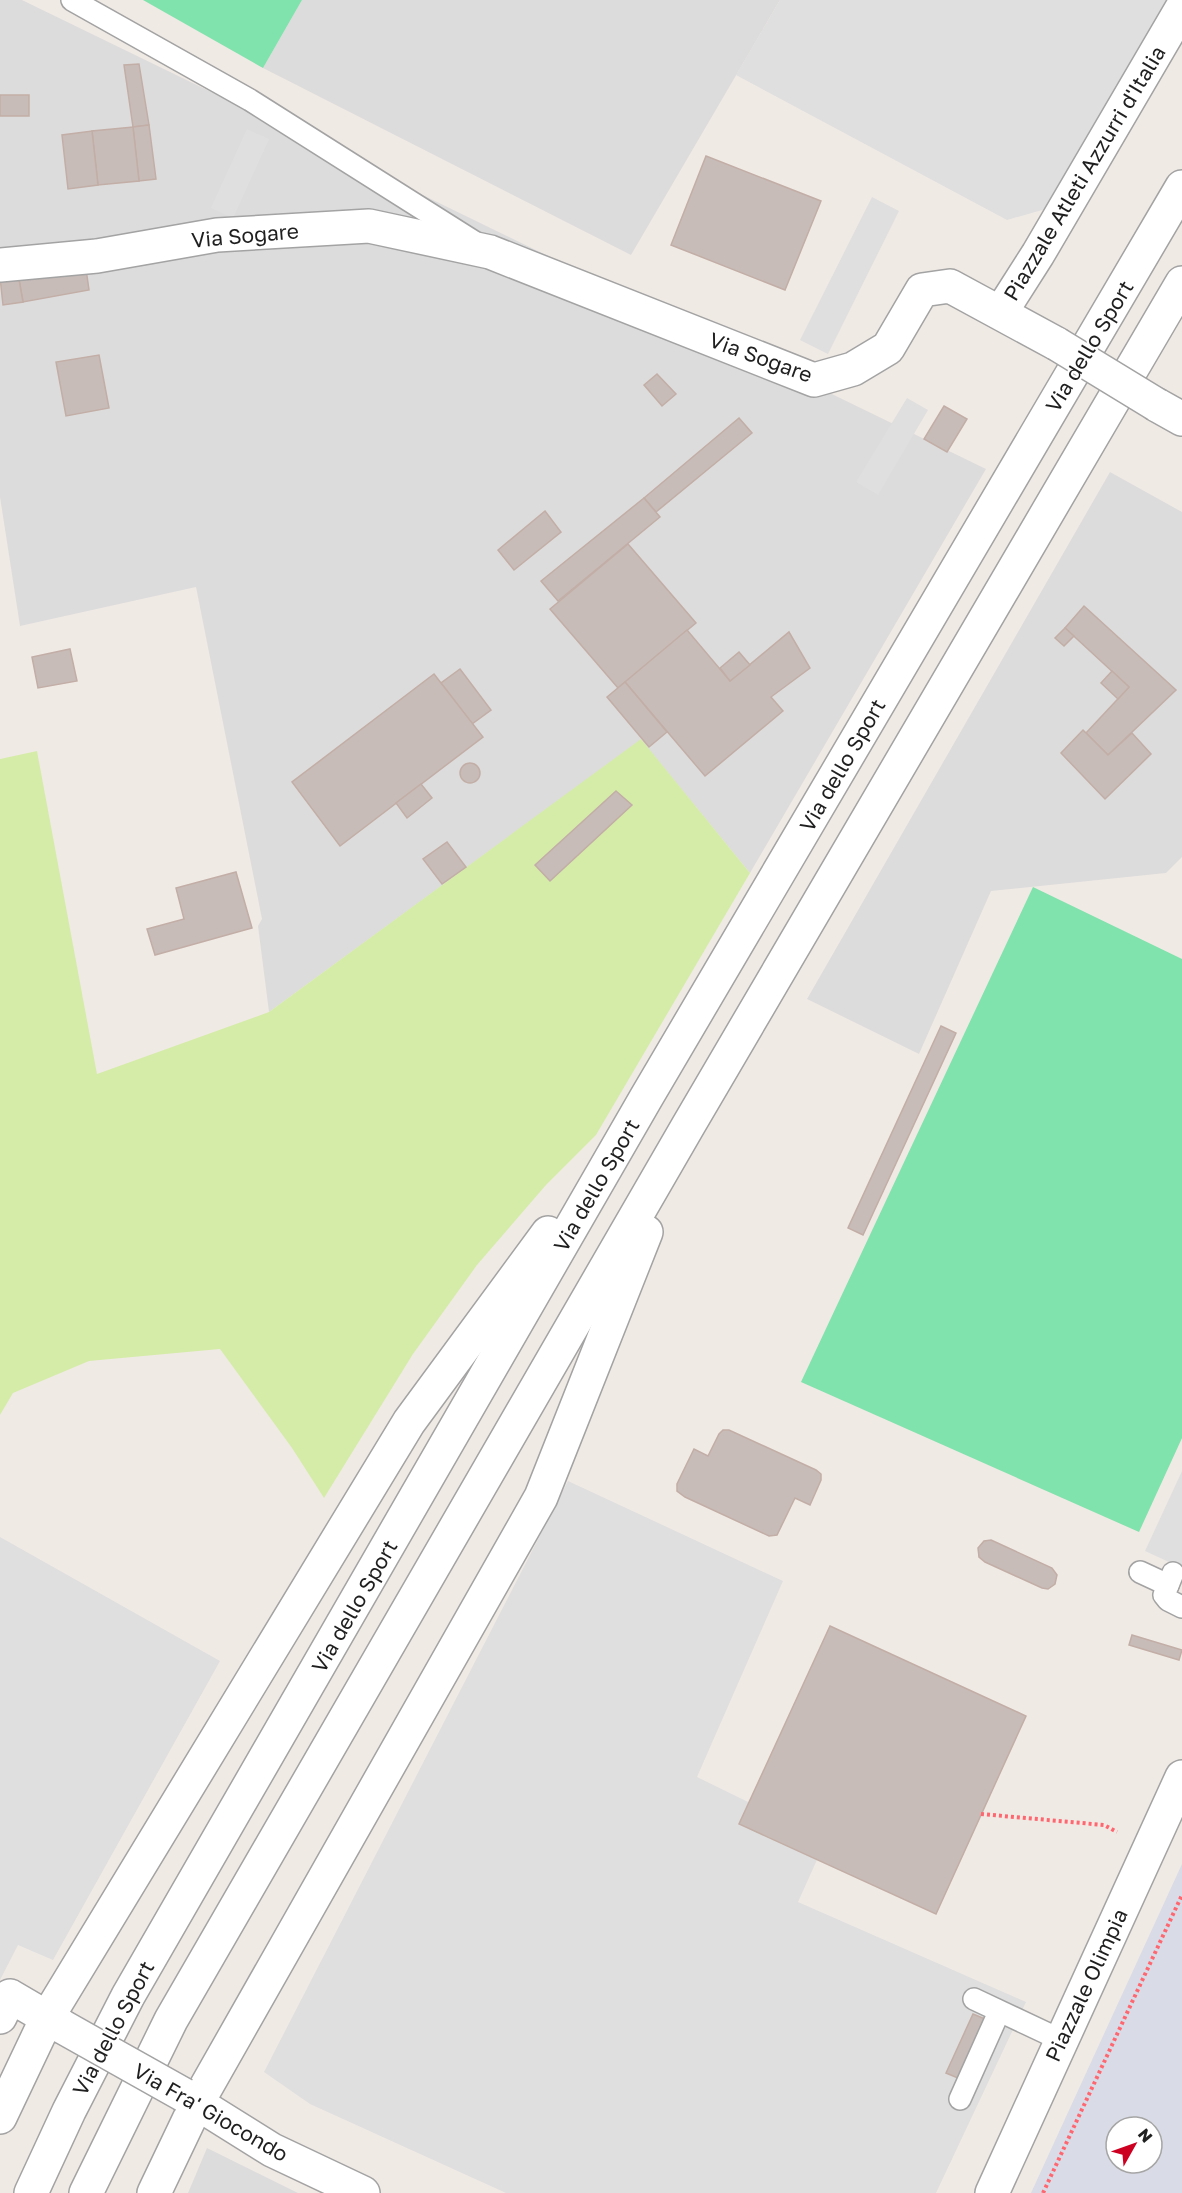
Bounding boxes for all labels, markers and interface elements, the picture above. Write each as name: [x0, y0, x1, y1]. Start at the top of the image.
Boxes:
street label: Piazzale Atleti Azzurri d'Italia: [997, 41, 1171, 305]
street label: Via Sogare: [190, 217, 300, 253]
street label: Via dello Sport: [1039, 275, 1139, 417]
street label: Via Sogare: [706, 326, 816, 388]
street label: Via dello Sport: [794, 694, 890, 836]
street label: Via dello Sport: [548, 1114, 644, 1256]
street label: Via dello Sport: [306, 1535, 402, 1677]
street label: Piazzale Olimpia: [1039, 1904, 1133, 2066]
street label: Via dello Sport: [67, 1956, 159, 2100]
street label: Via Fra' Giocondo: [129, 2057, 293, 2167]
north arrow: [1104, 2115, 1164, 2175]
text: N: [1134, 2124, 1157, 2146]

